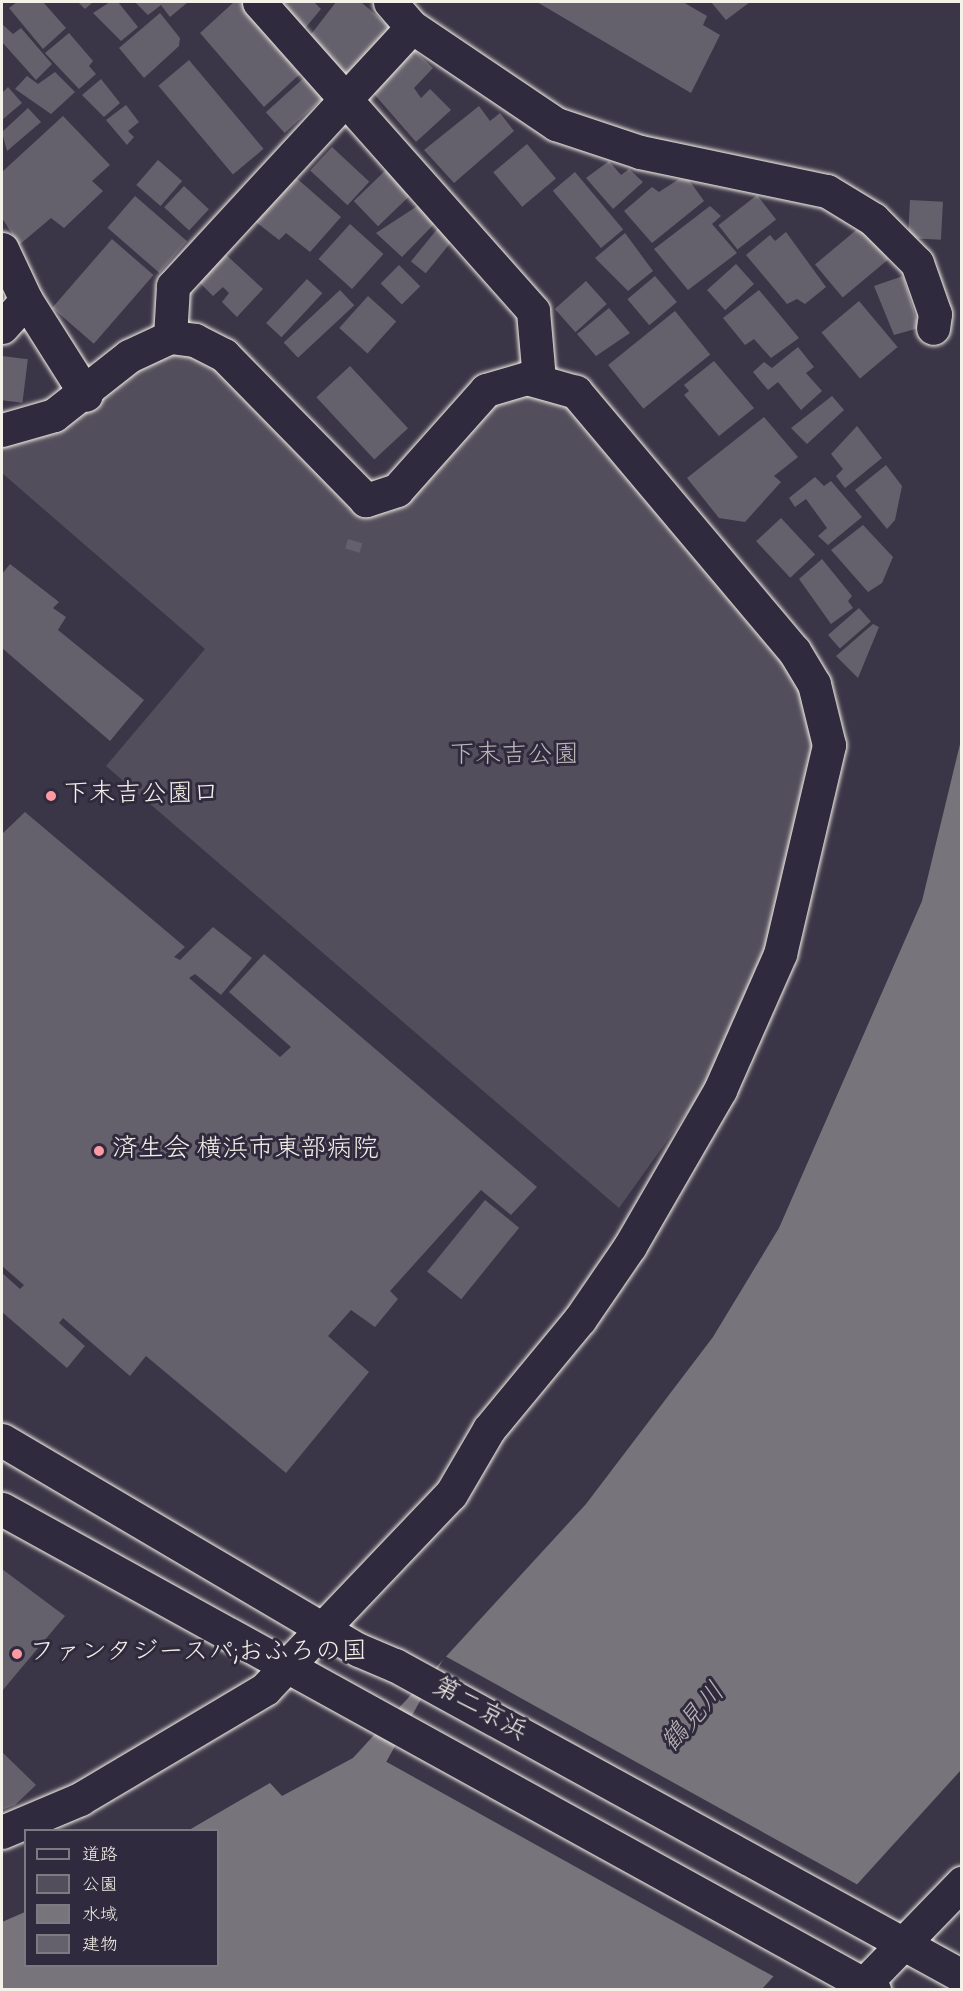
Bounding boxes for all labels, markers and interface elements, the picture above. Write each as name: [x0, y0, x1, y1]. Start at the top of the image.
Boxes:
park label: 下末吉公園: [449, 741, 579, 773]
place label: 下末吉公園口: [63, 780, 219, 812]
marker: 下末吉公園口: [44, 789, 58, 803]
place label: 済生会 横浜市東部病院: [112, 1135, 378, 1167]
marker: 済生会 横浜市東部病院: [90, 1142, 108, 1160]
place label: ファンタジースパ;おふろの国: [29, 1638, 370, 1670]
marker: ファンタジースパ;おふろの国: [10, 1647, 24, 1661]
street label: 第二京浜: [426, 1672, 532, 1750]
water label: 鶴見川: [655, 1677, 733, 1759]
legend: [24, 1829, 219, 1967]
text: 道路: [82, 1843, 118, 1869]
text: 公園: [82, 1873, 118, 1899]
text: 水域: [82, 1903, 118, 1929]
text: 建物: [82, 1933, 118, 1959]

